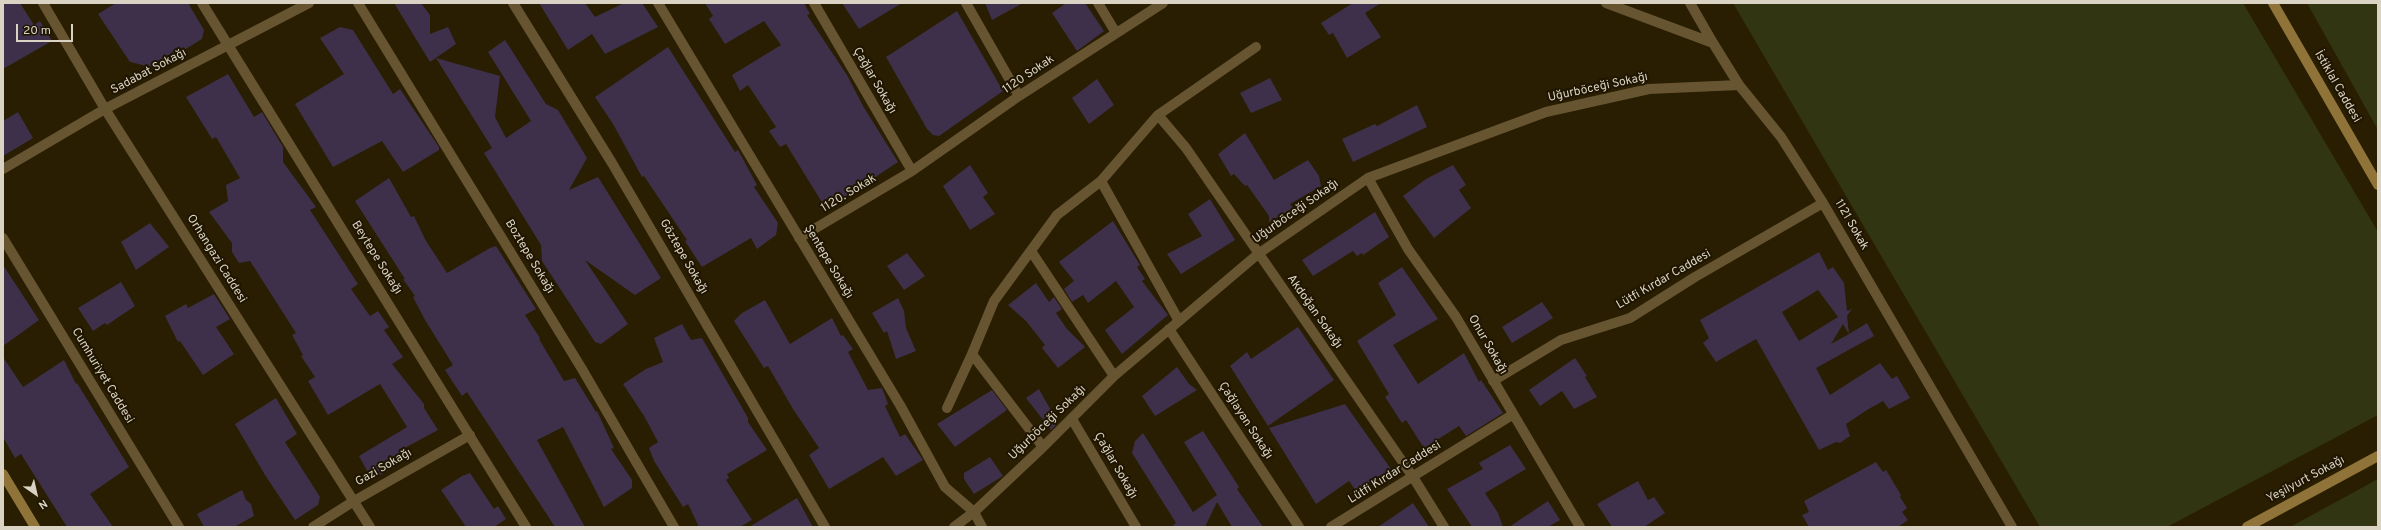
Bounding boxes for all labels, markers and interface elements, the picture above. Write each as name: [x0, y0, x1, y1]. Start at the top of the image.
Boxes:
scale bar: [18, 16, 75, 42]
text: 20 m: [23, 23, 51, 39]
street label: Çağlar Sokağı: [849, 45, 899, 117]
street label: Sadabat Sokağı: [109, 46, 189, 98]
street label: İstiklal Caddesi: [2311, 49, 2363, 125]
street label: 1120 Sokak: [1000, 52, 1058, 98]
street label: Uğurböceği Sokağı: [1547, 70, 1649, 106]
street label: 1120. Sokak: [819, 172, 879, 216]
street label: Uğurböceği Sokağı: [1250, 177, 1342, 247]
street label: 1121 Sokak: [1831, 197, 1871, 253]
street label: Orhangazi Caddesi: [183, 212, 249, 306]
street label: Boztepe Sokağı: [501, 217, 557, 297]
street label: Göztepe Sokağı: [656, 217, 710, 297]
street label: Beytepe Sokağı: [348, 219, 404, 297]
street label: Şentepe Sokağı: [800, 223, 856, 301]
street label: Lütfi Kırdar Caddesi: [1614, 247, 1714, 313]
street label: Akdoğan Sokağı: [1283, 272, 1345, 352]
street label: Onur Sokağı: [1464, 313, 1510, 377]
street label: Cumhuriyet Caddesi: [68, 326, 136, 426]
street label: Çağlayan Sokağı: [1215, 380, 1275, 462]
street label: Uğurböceği Sokağı: [1006, 382, 1090, 464]
street label: Çağlar Sokağı: [1090, 430, 1140, 502]
street label: Lütfi Kırdar Caddesi: [1346, 439, 1444, 507]
street label: Gazi Sokağı: [353, 446, 415, 490]
street label: Yeşilyurt Sokağı: [2265, 453, 2347, 507]
north arrow: [16, 474, 56, 514]
text: N: [36, 496, 50, 512]

